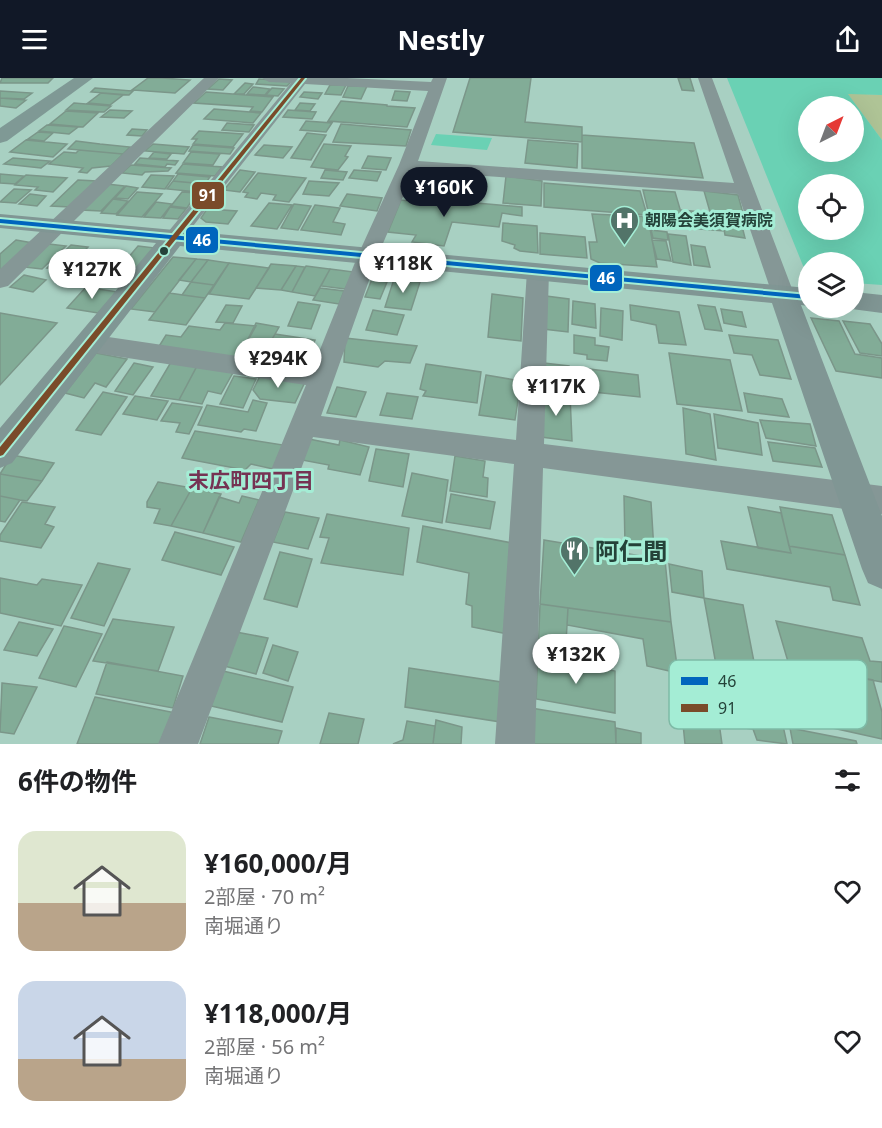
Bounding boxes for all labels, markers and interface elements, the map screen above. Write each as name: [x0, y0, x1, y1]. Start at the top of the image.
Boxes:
text: Nestly: [398, 21, 484, 58]
icon: menu: [18, 23, 51, 56]
icon: share: [831, 23, 864, 56]
north arrow: [798, 96, 864, 162]
map controls: [798, 96, 864, 318]
pin: ¥160K: [402, 167, 486, 218]
text: ¥160K: [414, 173, 474, 200]
button: locate: [798, 174, 864, 240]
line badge: 91: [191, 181, 225, 210]
text: 91: [199, 184, 217, 206]
hospital icon: 朝陽会美須賀病院: [608, 204, 640, 246]
place label: 朝陽会美須賀病院: [645, 209, 773, 231]
line badge: 46: [185, 226, 219, 254]
text: 46: [193, 229, 211, 251]
pin: ¥118K: [361, 243, 445, 294]
unlabelled marker: [158, 245, 170, 257]
pin: ¥127K: [50, 249, 134, 300]
text: ¥118K: [373, 249, 433, 276]
button: layers: [798, 252, 864, 318]
text: ¥127K: [62, 255, 122, 282]
line badge: 46: [589, 264, 623, 292]
text: 46: [597, 267, 615, 289]
pin: ¥294K: [236, 338, 320, 389]
text: ¥294K: [248, 344, 308, 371]
pin: ¥117K: [514, 366, 598, 417]
text: ¥117K: [526, 372, 586, 399]
district label: 末広町四丁目: [188, 466, 314, 494]
restaurant icon: 阿仁間: [558, 534, 590, 576]
place label: 阿仁間: [595, 534, 667, 567]
pin: ¥132K: [534, 634, 618, 685]
text: ¥132K: [546, 640, 606, 667]
legend: [669, 660, 867, 729]
text: 46: [718, 670, 736, 692]
text: 91: [718, 697, 736, 719]
text: 6件の物件: [18, 763, 137, 799]
icon: filters: [831, 764, 864, 797]
text: ¥160,000/月: [204, 845, 352, 881]
icon: home: [66, 855, 138, 927]
icon: heart: [831, 875, 864, 908]
text: 2部屋 · 70 m²: [204, 883, 325, 910]
text: 南堀通り: [204, 912, 284, 939]
text: ¥118,000/月: [204, 995, 352, 1031]
icon: home: [66, 1005, 138, 1077]
icon: heart: [831, 1025, 864, 1058]
text: 2部屋 · 56 m²: [204, 1033, 325, 1060]
text: 南堀通り: [204, 1062, 284, 1089]

